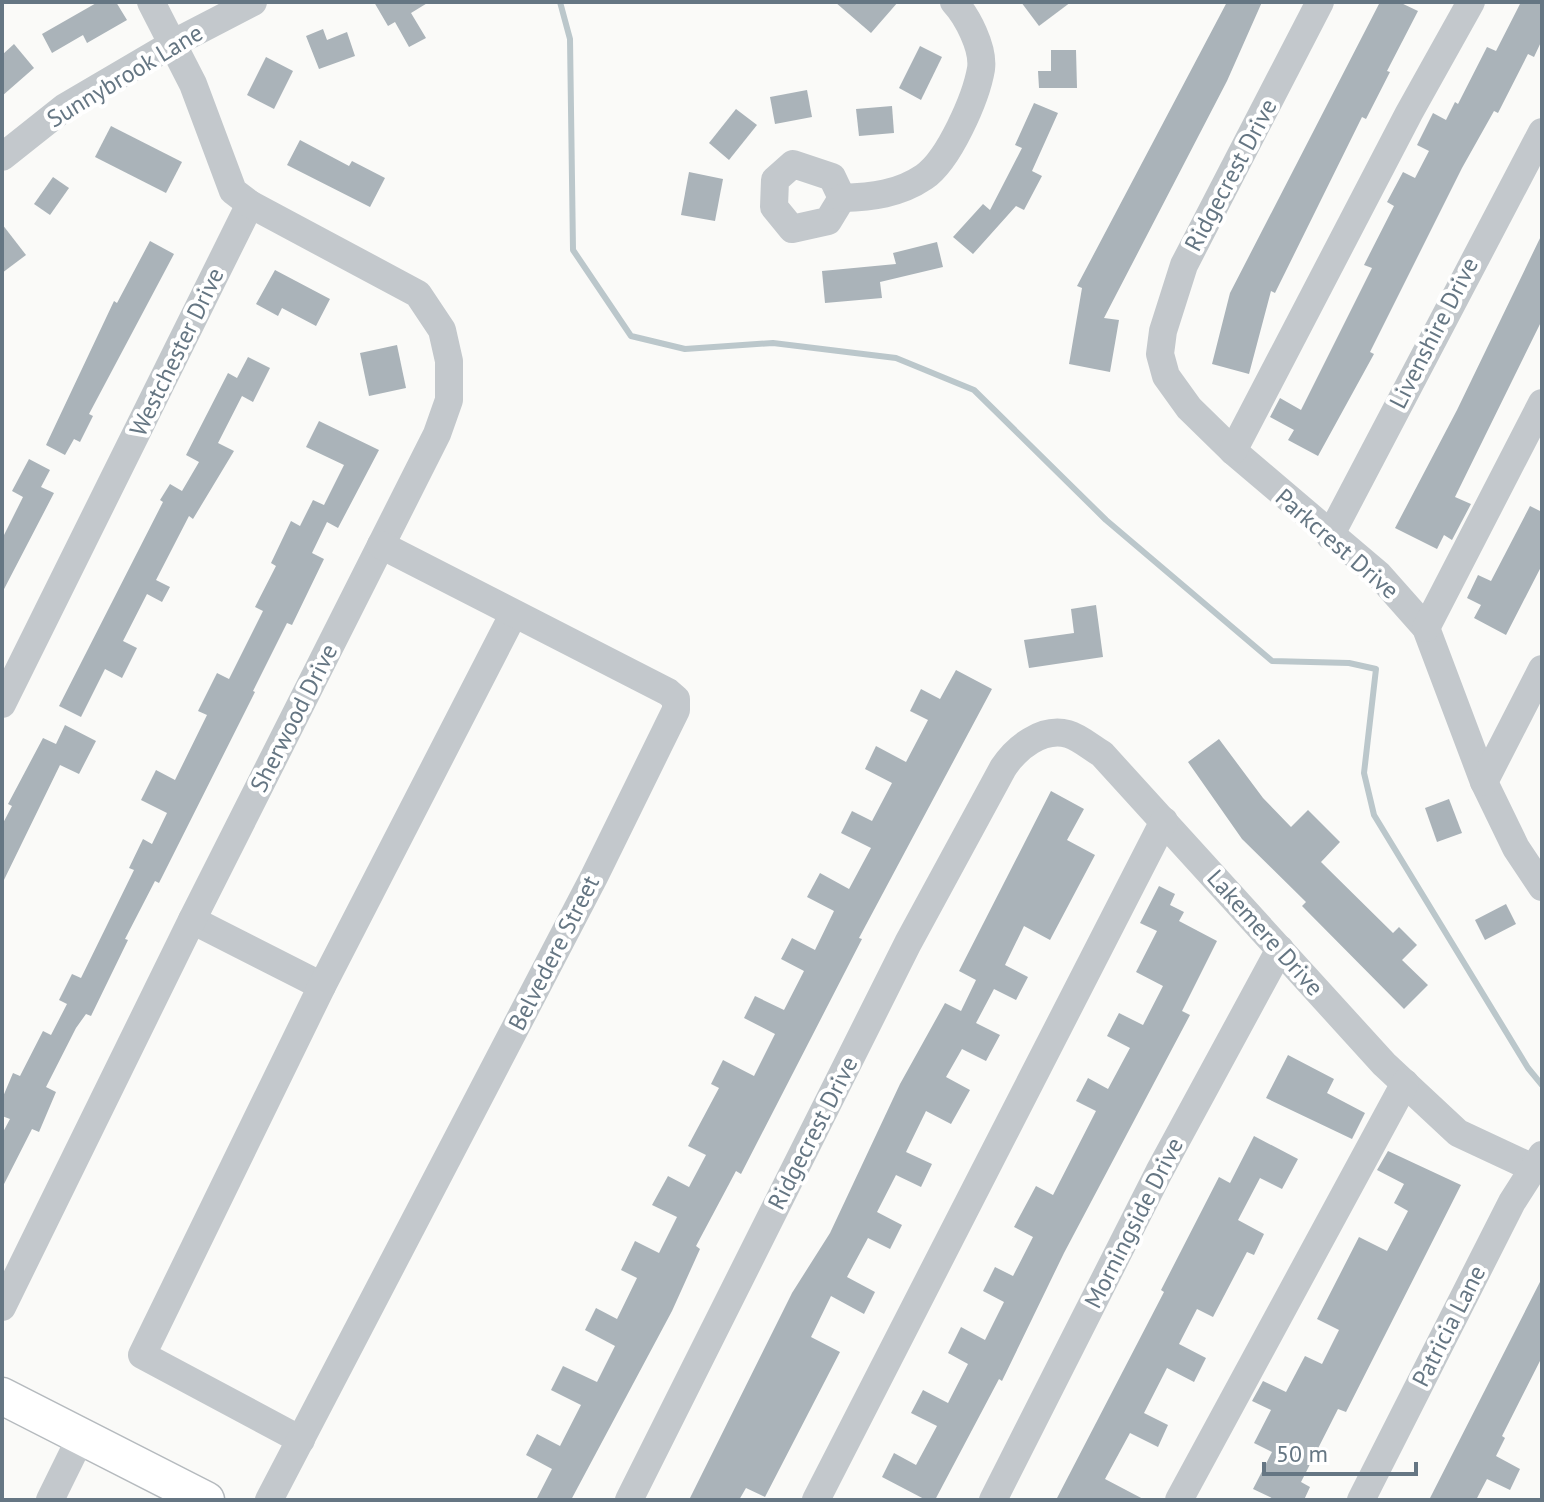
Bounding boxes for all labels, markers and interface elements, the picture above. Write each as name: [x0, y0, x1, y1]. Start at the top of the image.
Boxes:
street label: Sunnybrook Lane: [41, 17, 208, 134]
street label: Ridgecrest Drive: [1177, 93, 1284, 256]
street label: Livenshire Drive: [1382, 252, 1485, 414]
street label: Westchester Drive: [122, 262, 231, 441]
street label: Parkcrest Drive: [1269, 482, 1405, 606]
street label: Sherwood Drive: [243, 638, 344, 797]
street label: Lakemere Drive: [1201, 863, 1330, 1002]
street label: Belvedere Street: [501, 870, 606, 1035]
street label: Ridgecrest Drive: [761, 1051, 865, 1215]
street label: Morningside Drive: [1077, 1132, 1190, 1313]
street label: Patricia Lane: [1405, 1260, 1492, 1392]
scale bar: [1264, 1426, 1416, 1476]
text: 50 m: [1276, 1438, 1328, 1469]

